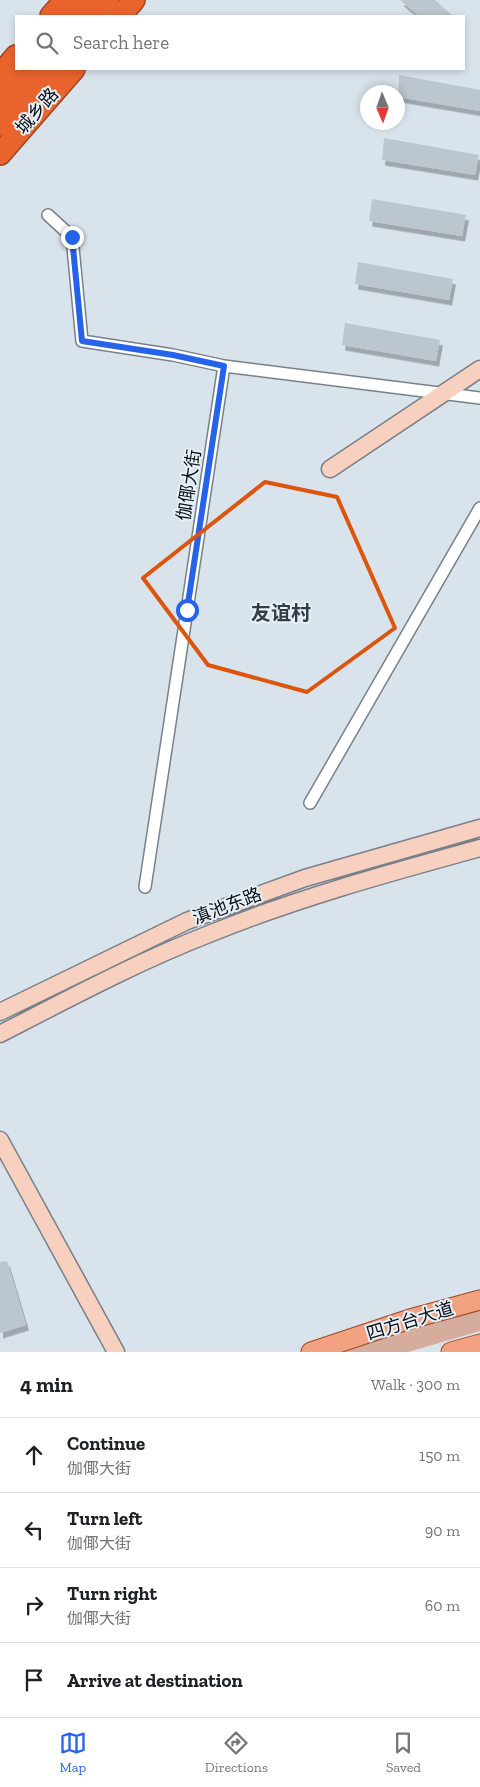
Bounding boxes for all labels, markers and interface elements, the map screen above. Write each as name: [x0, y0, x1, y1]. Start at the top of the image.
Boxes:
search box: [15, 15, 465, 70]
icon: search: [33, 29, 61, 57]
text: Search here: [73, 31, 169, 54]
street label: 城乡路: [11, 83, 63, 139]
north arrow: [360, 85, 405, 130]
route end: [61, 226, 84, 249]
street label: 伽倻大街: [173, 448, 205, 522]
route start: [176, 599, 199, 622]
district label: 友谊村: [251, 601, 311, 625]
street label: 滇池东路: [189, 883, 265, 929]
street label: 四方台大道: [364, 1297, 456, 1345]
text: 4 min: [20, 1372, 73, 1397]
text: Walk · 300 m: [371, 1375, 460, 1394]
text: Continue: [67, 1432, 145, 1455]
icon: ahead: [20, 1441, 48, 1469]
text: 150 m: [419, 1446, 460, 1465]
text: 伽倻大街: [67, 1459, 131, 1478]
text: Turn left: [67, 1507, 142, 1530]
icon: left: [20, 1516, 48, 1544]
text: 90 m: [425, 1521, 460, 1540]
text: 伽倻大街: [67, 1534, 131, 1553]
text: Turn right: [67, 1582, 157, 1605]
icon: right: [20, 1591, 48, 1619]
text: 60 m: [425, 1596, 460, 1615]
text: 伽倻大街: [67, 1609, 131, 1628]
icon: arrive: [20, 1666, 48, 1694]
text: Arrive at destination: [67, 1669, 243, 1692]
tab: Map: [59, 1729, 87, 1776]
tab: Directions: [205, 1729, 268, 1776]
tab: Saved: [386, 1729, 421, 1776]

